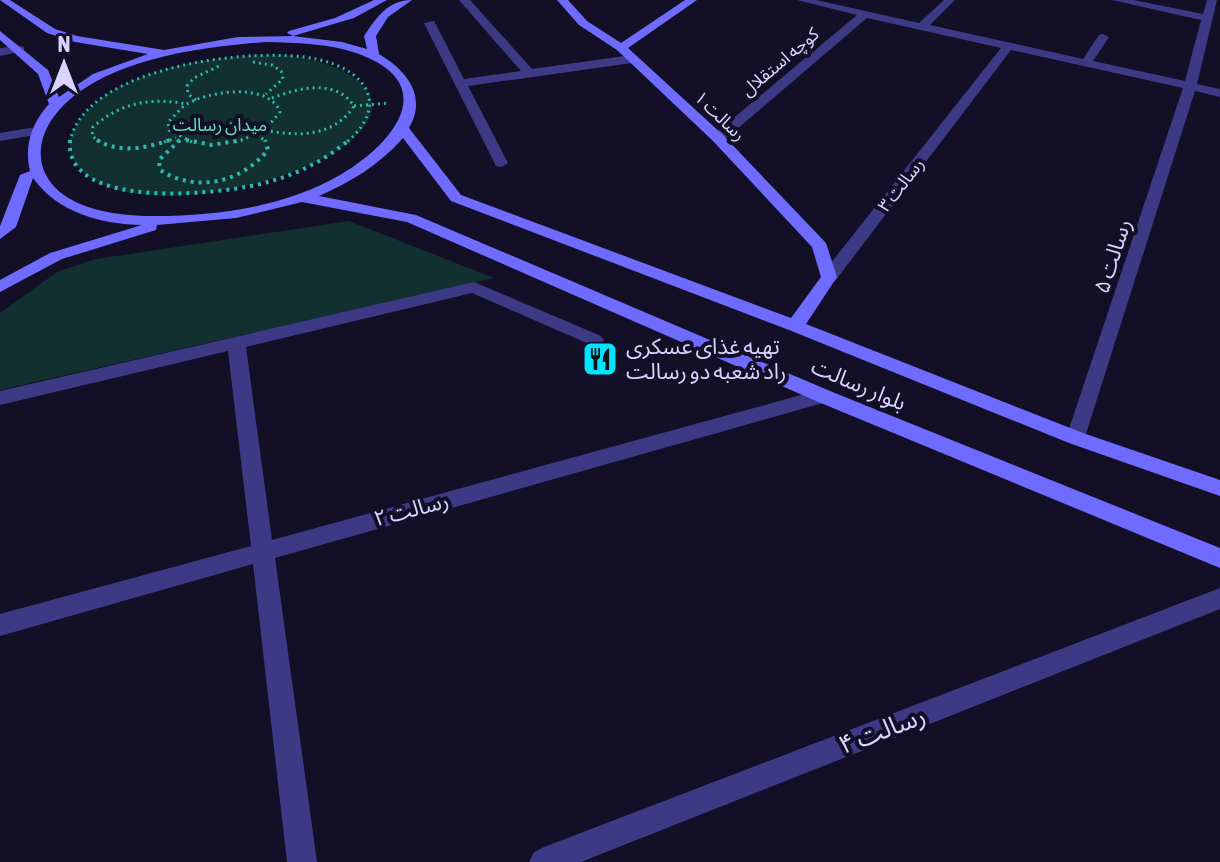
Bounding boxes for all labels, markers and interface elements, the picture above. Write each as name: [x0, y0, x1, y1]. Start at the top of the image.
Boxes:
street label: کوچه استقلال: [737, 23, 824, 101]
north arrow: [24, 24, 104, 104]
text: N: [58, 31, 70, 57]
street label: رسالت ۱: [690, 86, 750, 146]
park label: میدان رسالت: [173, 114, 267, 136]
street label: رسالت ۳: [873, 154, 929, 216]
street label: رسالت ۵: [1088, 216, 1137, 297]
place label: تهیه غذای عسکری راد شعبه دو رسالت: [626, 333, 786, 385]
restaurant icon: تهیه غذای عسکری راد شعبه دو رسالت: [581, 340, 619, 378]
street label: بلوار رسالت: [807, 352, 910, 416]
street label: رسالت ۲: [371, 487, 452, 532]
street label: رسالت ۴: [834, 700, 930, 760]

